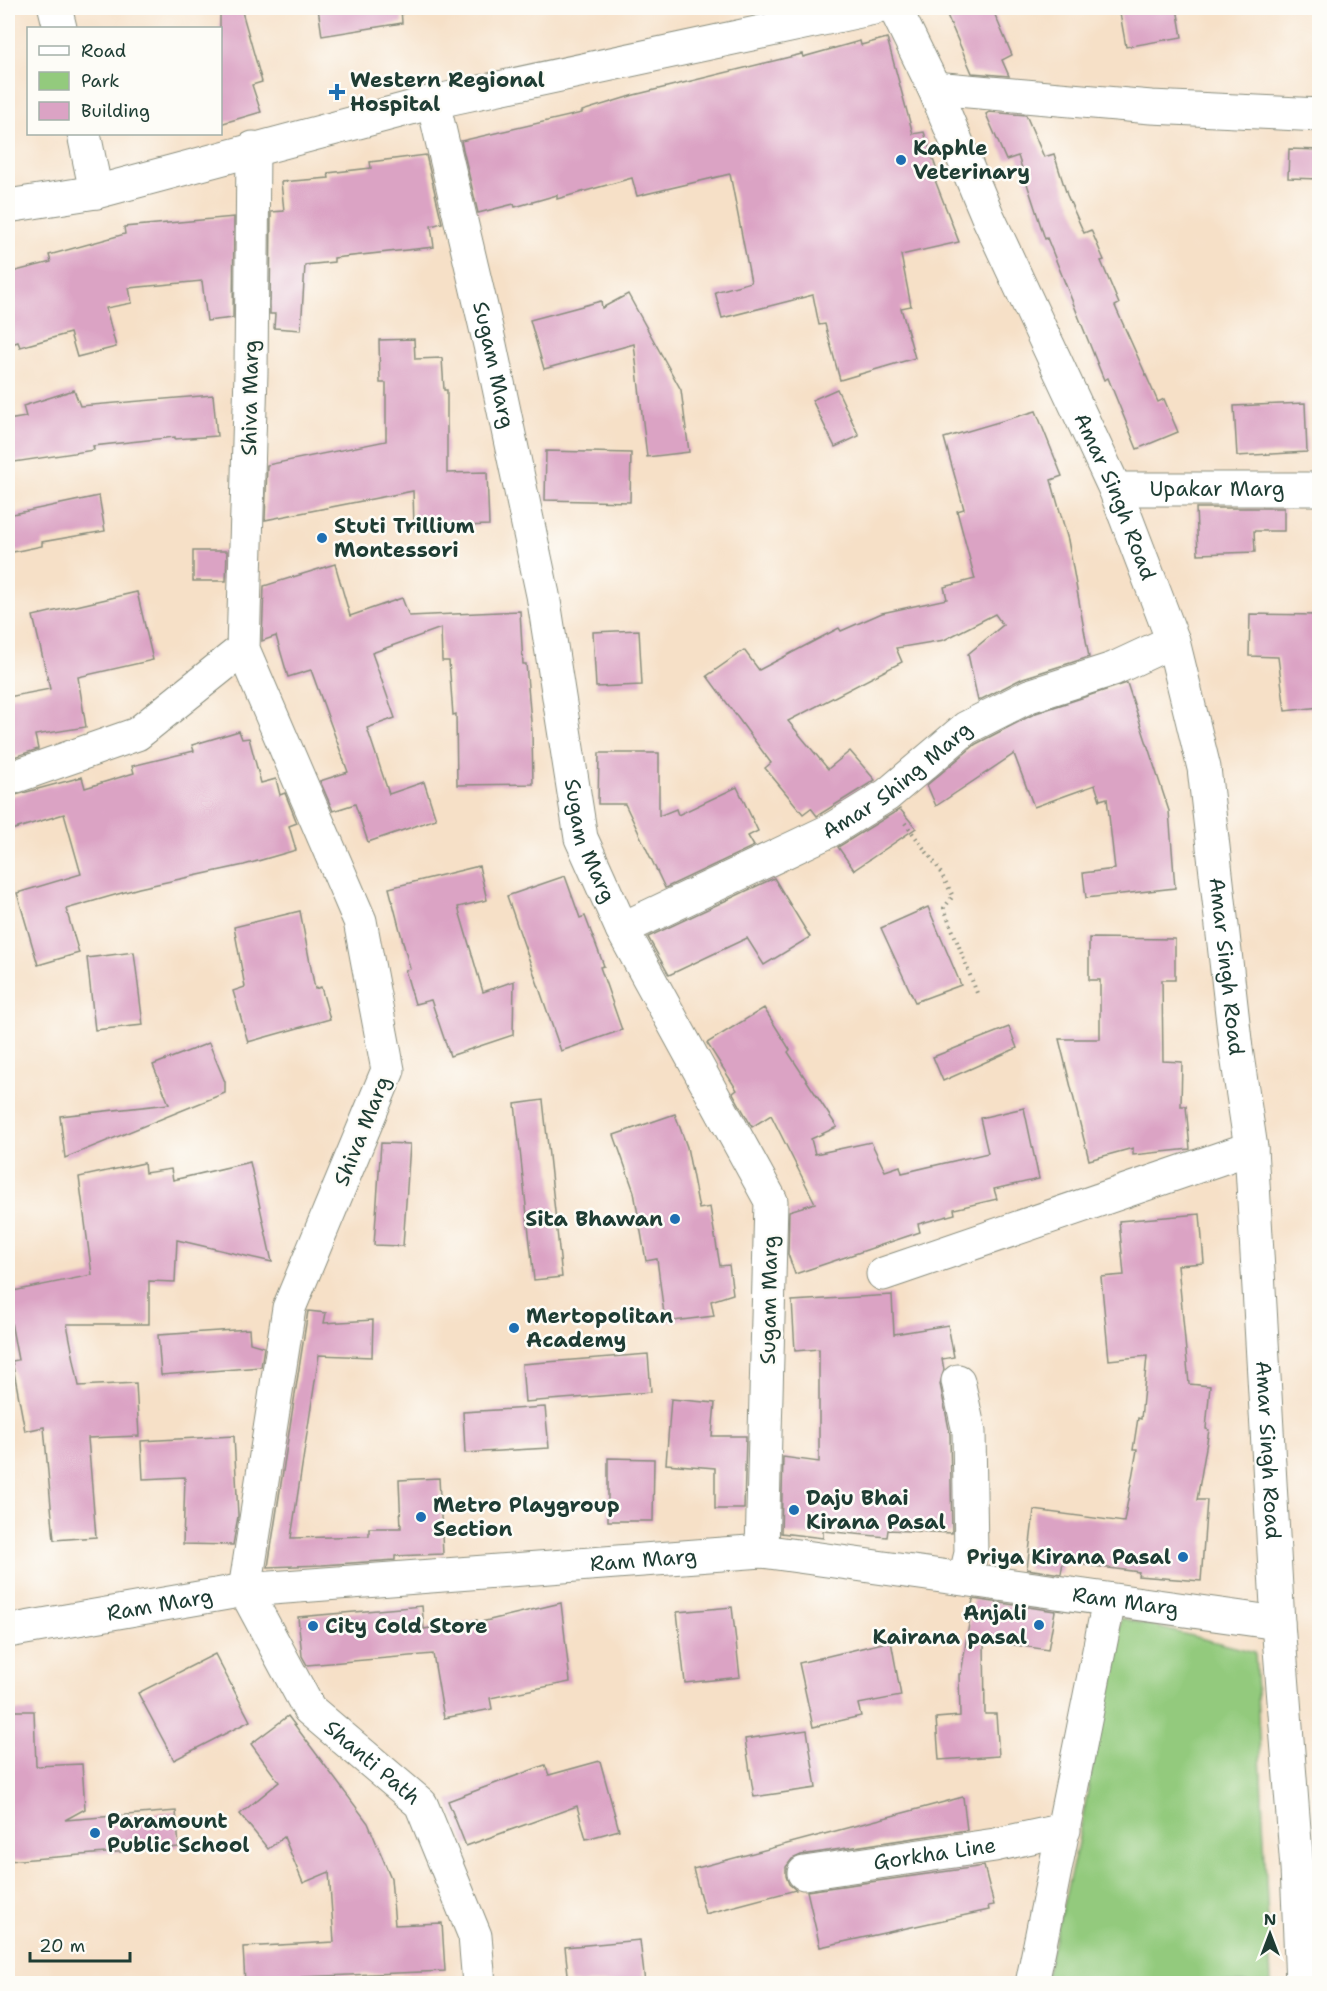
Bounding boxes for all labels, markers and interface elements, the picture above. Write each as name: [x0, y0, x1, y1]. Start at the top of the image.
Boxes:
legend: [27, 27, 222, 135]
text: Road: [81, 39, 126, 63]
place label: Western Regional Hospital: [350, 66, 545, 118]
text: Park: [81, 69, 120, 93]
marker: Western Regional Hospital: [328, 83, 346, 101]
text: Building: [81, 99, 150, 123]
place label: Kaphle Veterinary: [913, 134, 1030, 186]
marker: Kaphle Veterinary: [894, 153, 908, 167]
street label: Sugam Marg: [466, 299, 521, 431]
street label: Shiva Marg: [235, 340, 265, 456]
street label: Amar Singh Road: [1067, 408, 1162, 584]
street label: Upakar Marg: [1149, 475, 1285, 503]
place label: Stuti Trillium Montessori: [334, 512, 475, 564]
marker: Stuti Trillium Montessori: [315, 531, 329, 545]
street label: Amar Shing Marg: [817, 715, 978, 846]
street label: Sugam Marg: [558, 777, 622, 907]
street label: Amar Singh Road: [1203, 876, 1251, 1057]
street label: Shiva Marg: [327, 1072, 397, 1190]
place label: Sita Bhawan: [525, 1205, 663, 1233]
marker: Sita Bhawan: [668, 1212, 682, 1226]
street label: Sugam Marg: [754, 1235, 784, 1365]
place label: Mertopolitan Academy: [526, 1302, 673, 1354]
marker: Mertopolitan Academy: [507, 1321, 521, 1335]
street label: Amar Singh Road: [1249, 1360, 1287, 1540]
place label: Daju Bhai Kirana Pasal: [806, 1484, 946, 1536]
place label: Metro Playgroup Section: [433, 1491, 620, 1543]
marker: Daju Bhai Kirana Pasal: [787, 1503, 801, 1517]
marker: Metro Playgroup Section: [414, 1510, 428, 1524]
street label: Ram Marg: [589, 1542, 698, 1578]
place label: Priya Kirana Pasal: [967, 1543, 1171, 1571]
marker: Priya Kirana Pasal: [1176, 1550, 1190, 1564]
street label: Ram Marg: [1070, 1580, 1180, 1623]
street label: Ram Marg: [105, 1582, 215, 1628]
place label: Anjali Kairana pasal: [872, 1599, 1027, 1651]
place label: City Cold Store: [325, 1612, 488, 1640]
marker: Anjali Kairana pasal: [1032, 1618, 1046, 1632]
marker: City Cold Store: [306, 1619, 320, 1633]
street label: Shanti Path: [318, 1714, 426, 1811]
place label: Paramount Public School: [107, 1807, 250, 1859]
marker: Paramount Public School: [88, 1826, 102, 1840]
street label: Gorkha Line: [871, 1831, 998, 1877]
north arrow: [1240, 1904, 1300, 1964]
text: N: [1264, 1909, 1276, 1930]
scale bar: [30, 1925, 130, 1963]
text: 20 m: [39, 1934, 85, 1958]

